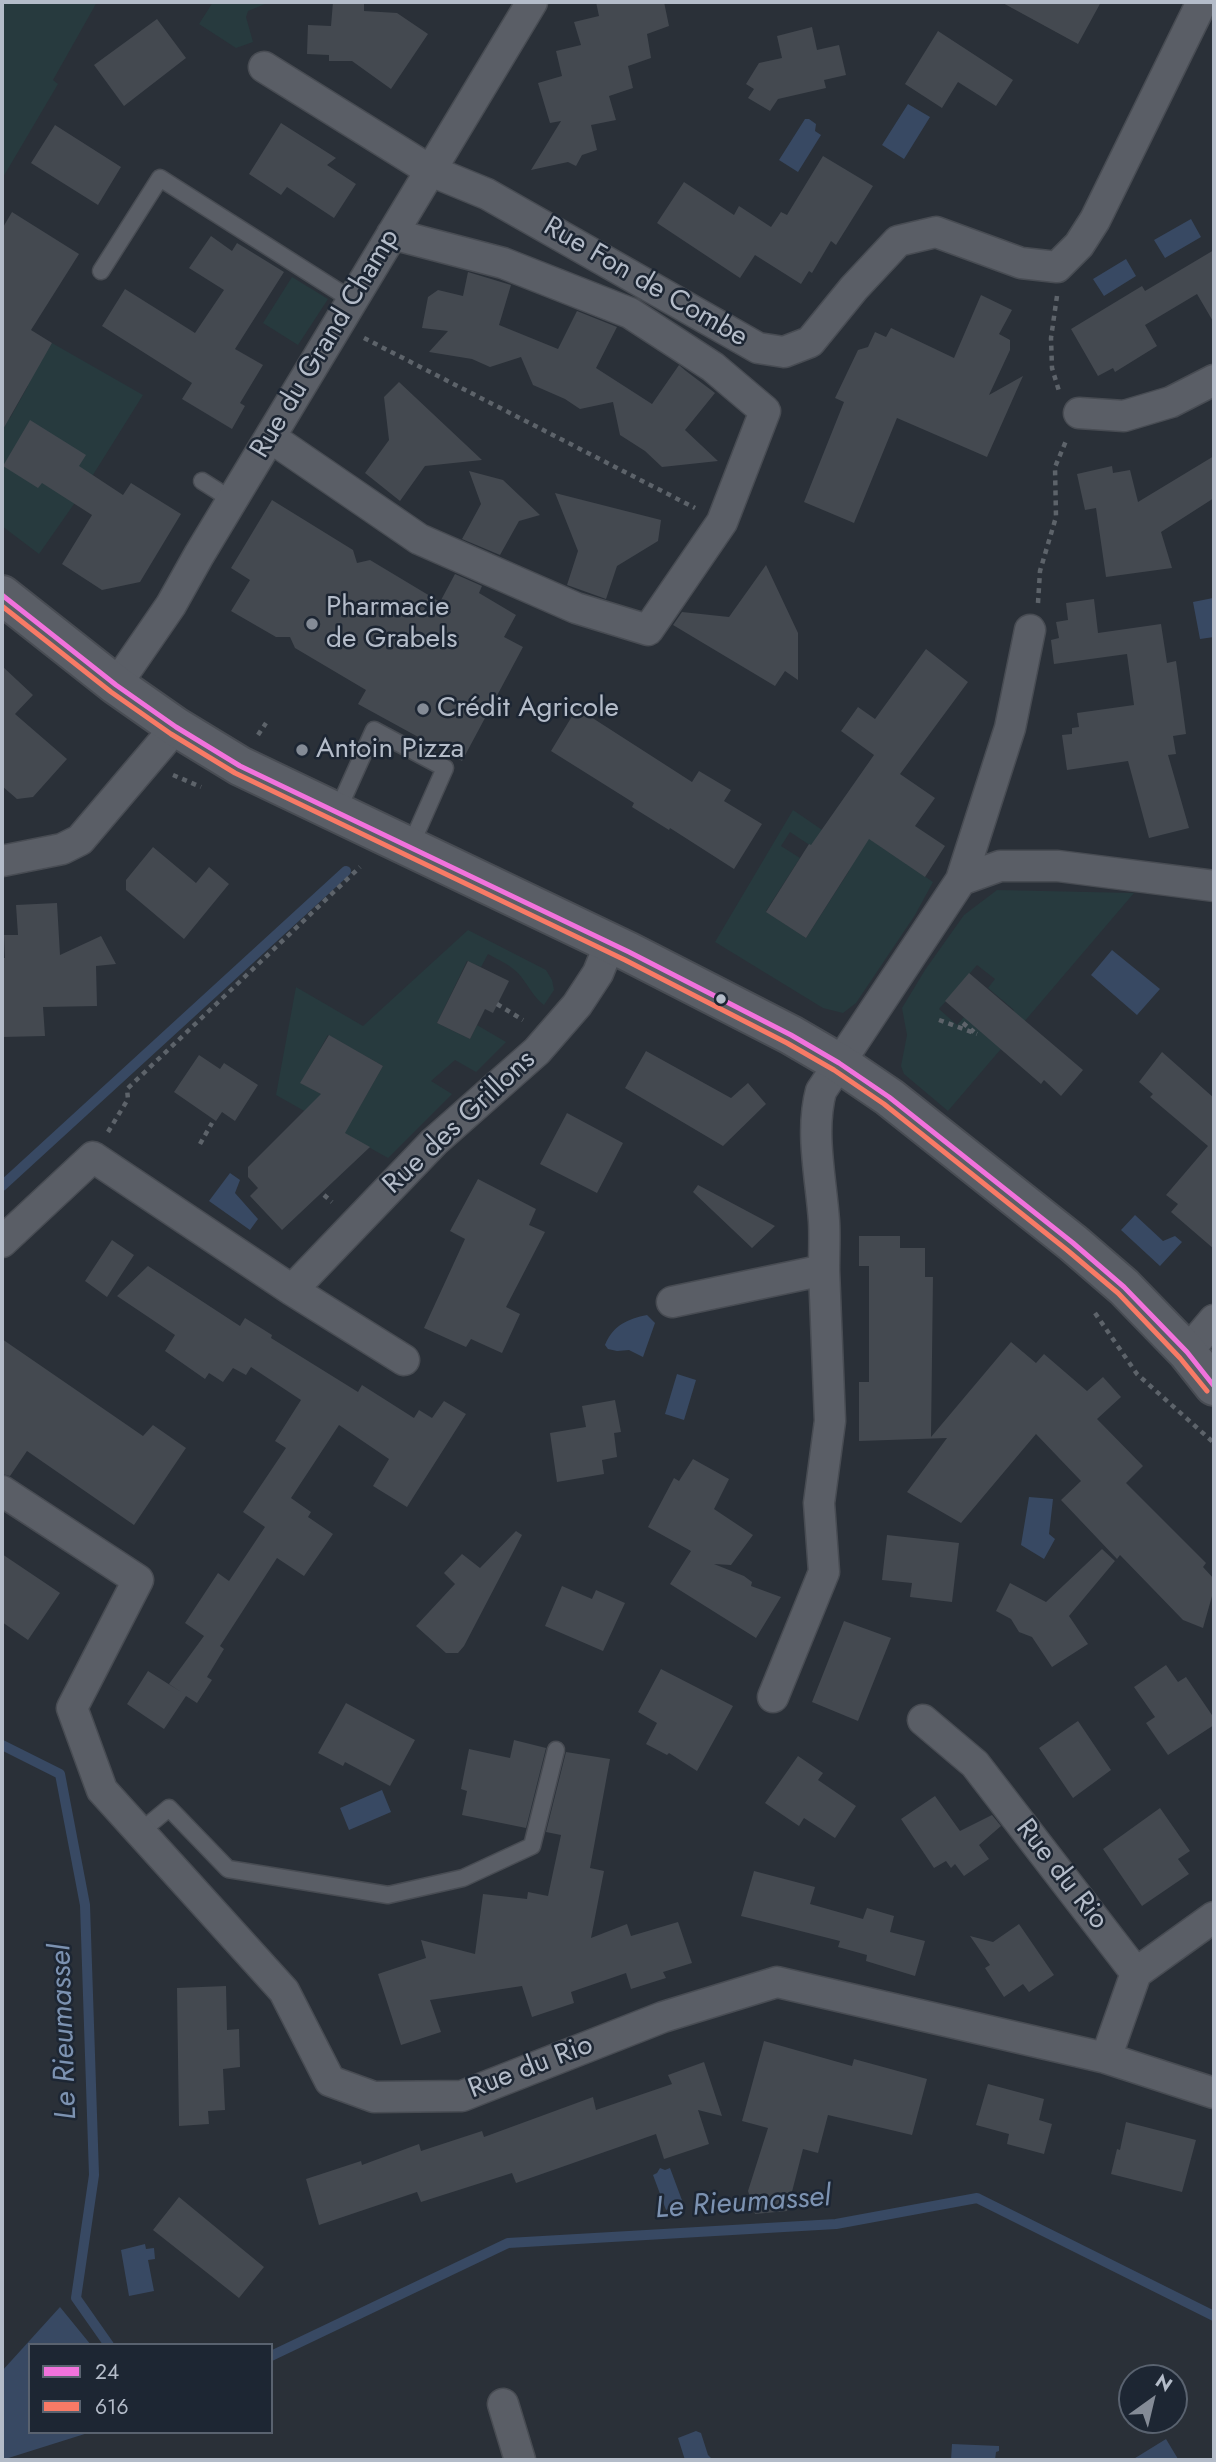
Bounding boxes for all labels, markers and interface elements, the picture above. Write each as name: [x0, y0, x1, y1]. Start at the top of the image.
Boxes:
street label: Rue Fon de Combe: [537, 211, 753, 355]
street label: Rue du Grand Champ: [244, 223, 408, 465]
place label: Pharmacie de Grabels: [326, 591, 458, 657]
marker: Pharmacie de Grabels: [304, 616, 320, 632]
place label: Crédit Agricole: [437, 692, 619, 726]
marker: Crédit Agricole: [415, 701, 431, 717]
place label: Antoin Pizza: [316, 733, 464, 767]
marker: Antoin Pizza: [294, 742, 310, 758]
unlabelled marker: [714, 992, 728, 1006]
street label: Rue des Grillons: [377, 1044, 543, 1202]
street label: Rue du Rio: [1008, 1813, 1114, 1937]
water label: Le Rieumassel: [44, 1944, 86, 2120]
street label: Rue du Rio: [464, 2029, 598, 2107]
water label: Le Rieumassel: [654, 2180, 832, 2228]
legend: [28, 2343, 273, 2434]
text: 24: [95, 2357, 119, 2387]
north arrow: [1118, 2364, 1188, 2434]
text: N: [1150, 2367, 1178, 2398]
text: 616: [95, 2392, 129, 2422]

